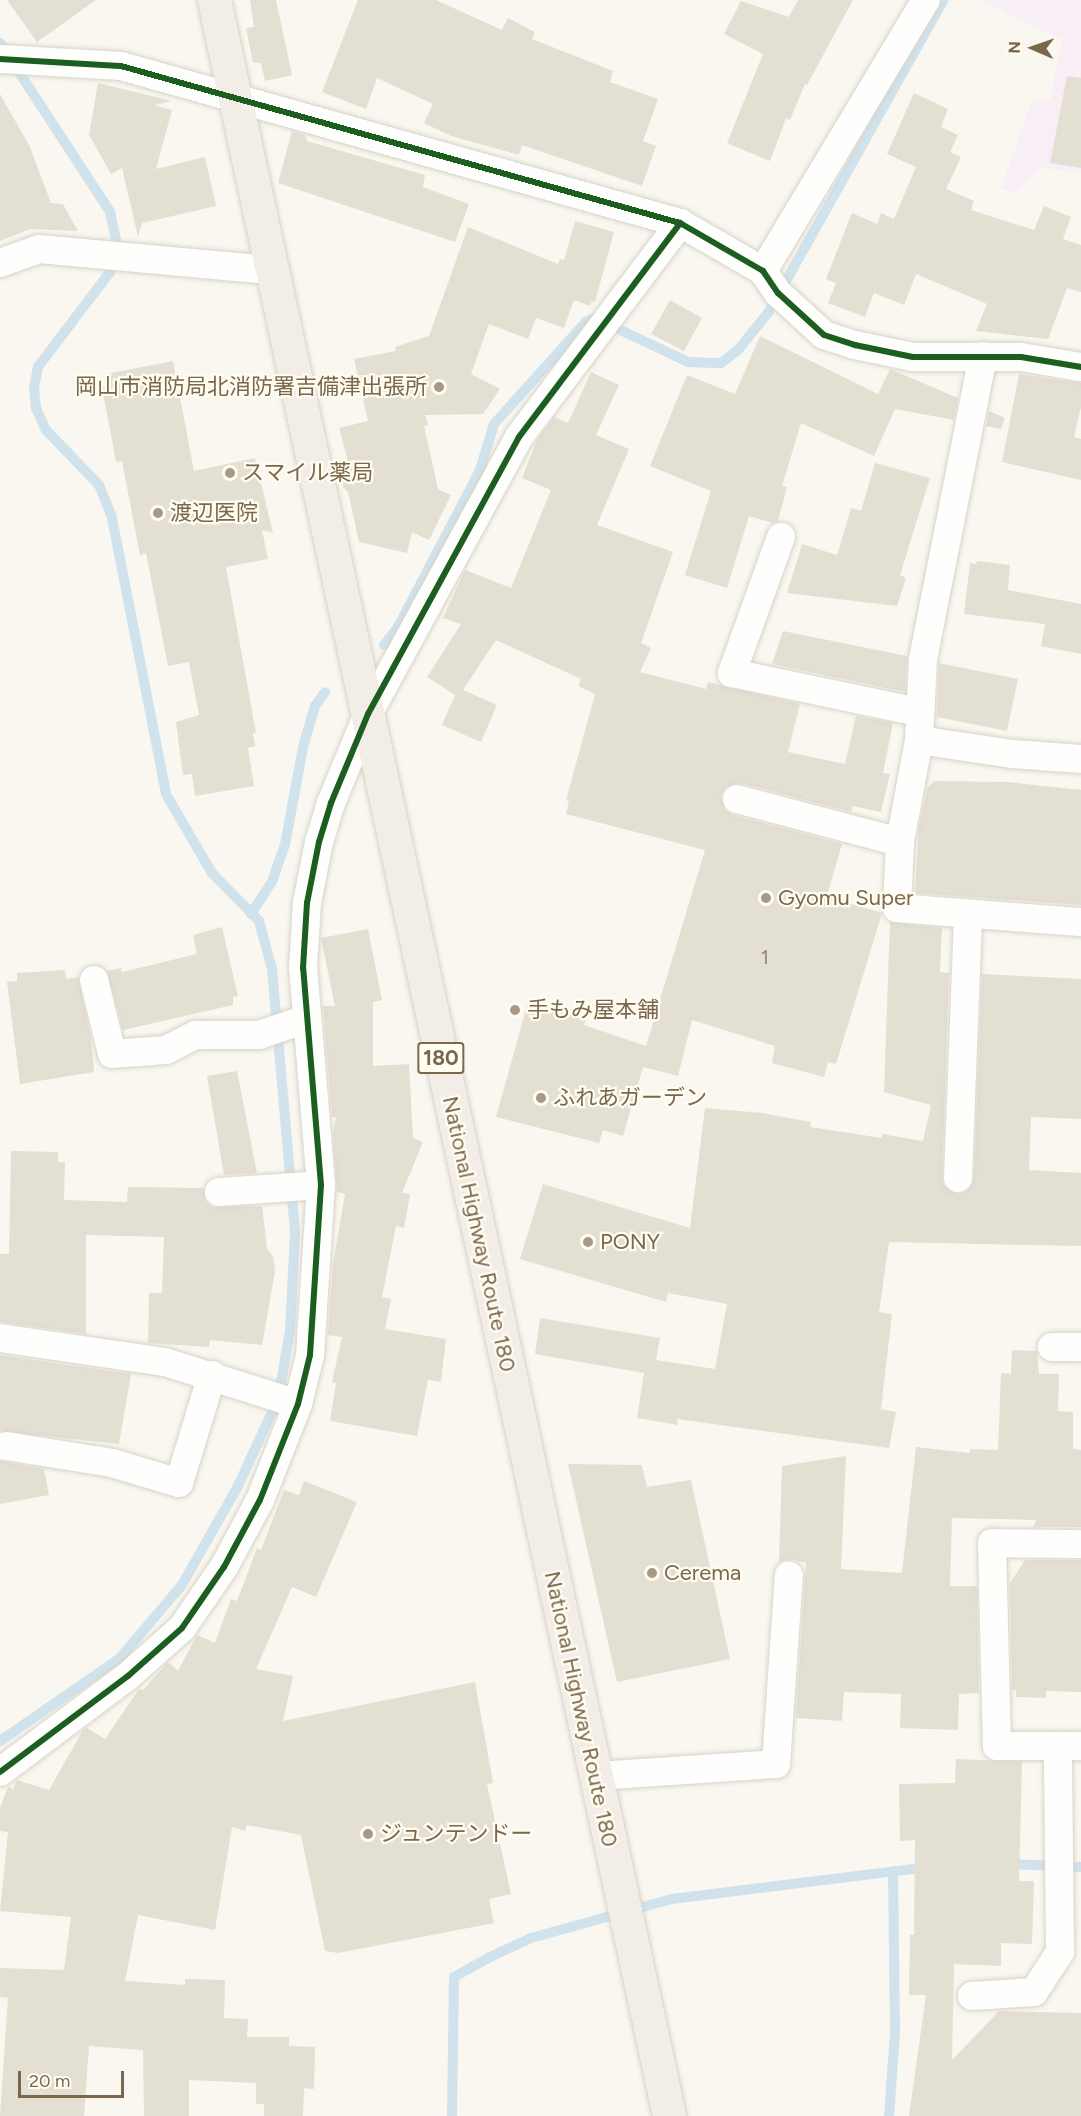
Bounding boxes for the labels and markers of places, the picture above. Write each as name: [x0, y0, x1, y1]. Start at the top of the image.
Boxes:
place label: 岡山市消防局北消防署吉備津出張所: [75, 374, 427, 400]
marker: 岡山市消防局北消防署吉備津出張所: [432, 380, 446, 394]
place label: スマイル薬局: [242, 460, 374, 486]
marker: スマイル薬局: [223, 466, 237, 480]
place label: 渡辺医院: [170, 500, 258, 526]
marker: 渡辺医院: [151, 506, 165, 520]
place label: Gyomu Super: [778, 885, 913, 911]
marker: Gyomu Super: [759, 891, 773, 905]
place label: 手もみ屋本舗: [527, 997, 659, 1023]
marker: 手もみ屋本舗: [508, 1003, 522, 1017]
place label: ふれあガーデン: [553, 1085, 707, 1111]
marker: ふれあガーデン: [534, 1091, 548, 1105]
place label: PONY: [600, 1229, 660, 1255]
marker: PONY: [581, 1235, 595, 1249]
place label: Cerema: [664, 1560, 741, 1586]
marker: Cerema: [645, 1566, 659, 1580]
place label: ジュンテンドー: [380, 1821, 534, 1847]
marker: ジュンテンドー: [361, 1827, 375, 1841]

